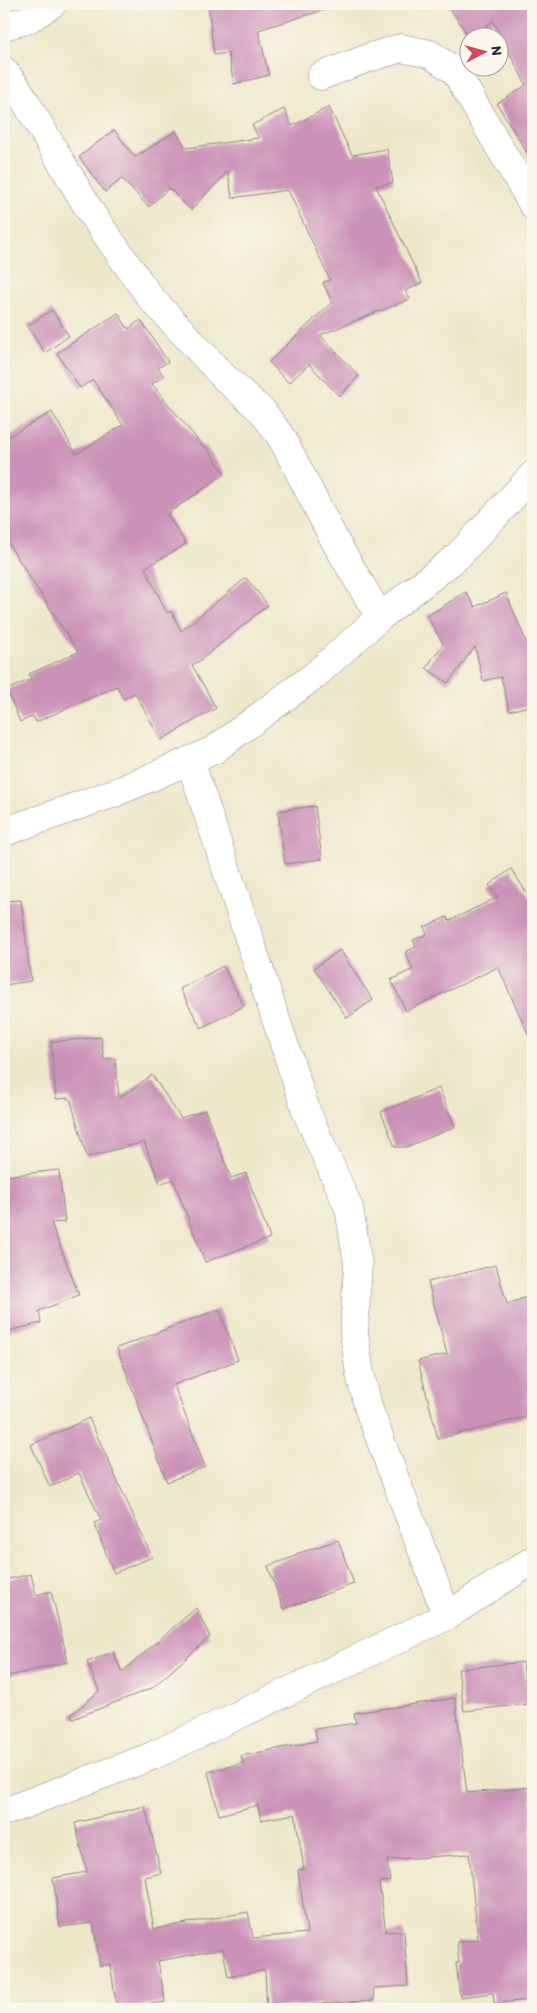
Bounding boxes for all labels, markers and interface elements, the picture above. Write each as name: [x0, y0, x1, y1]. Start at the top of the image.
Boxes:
north arrow: [460, 28, 510, 78]
text: N: [487, 45, 505, 56]

